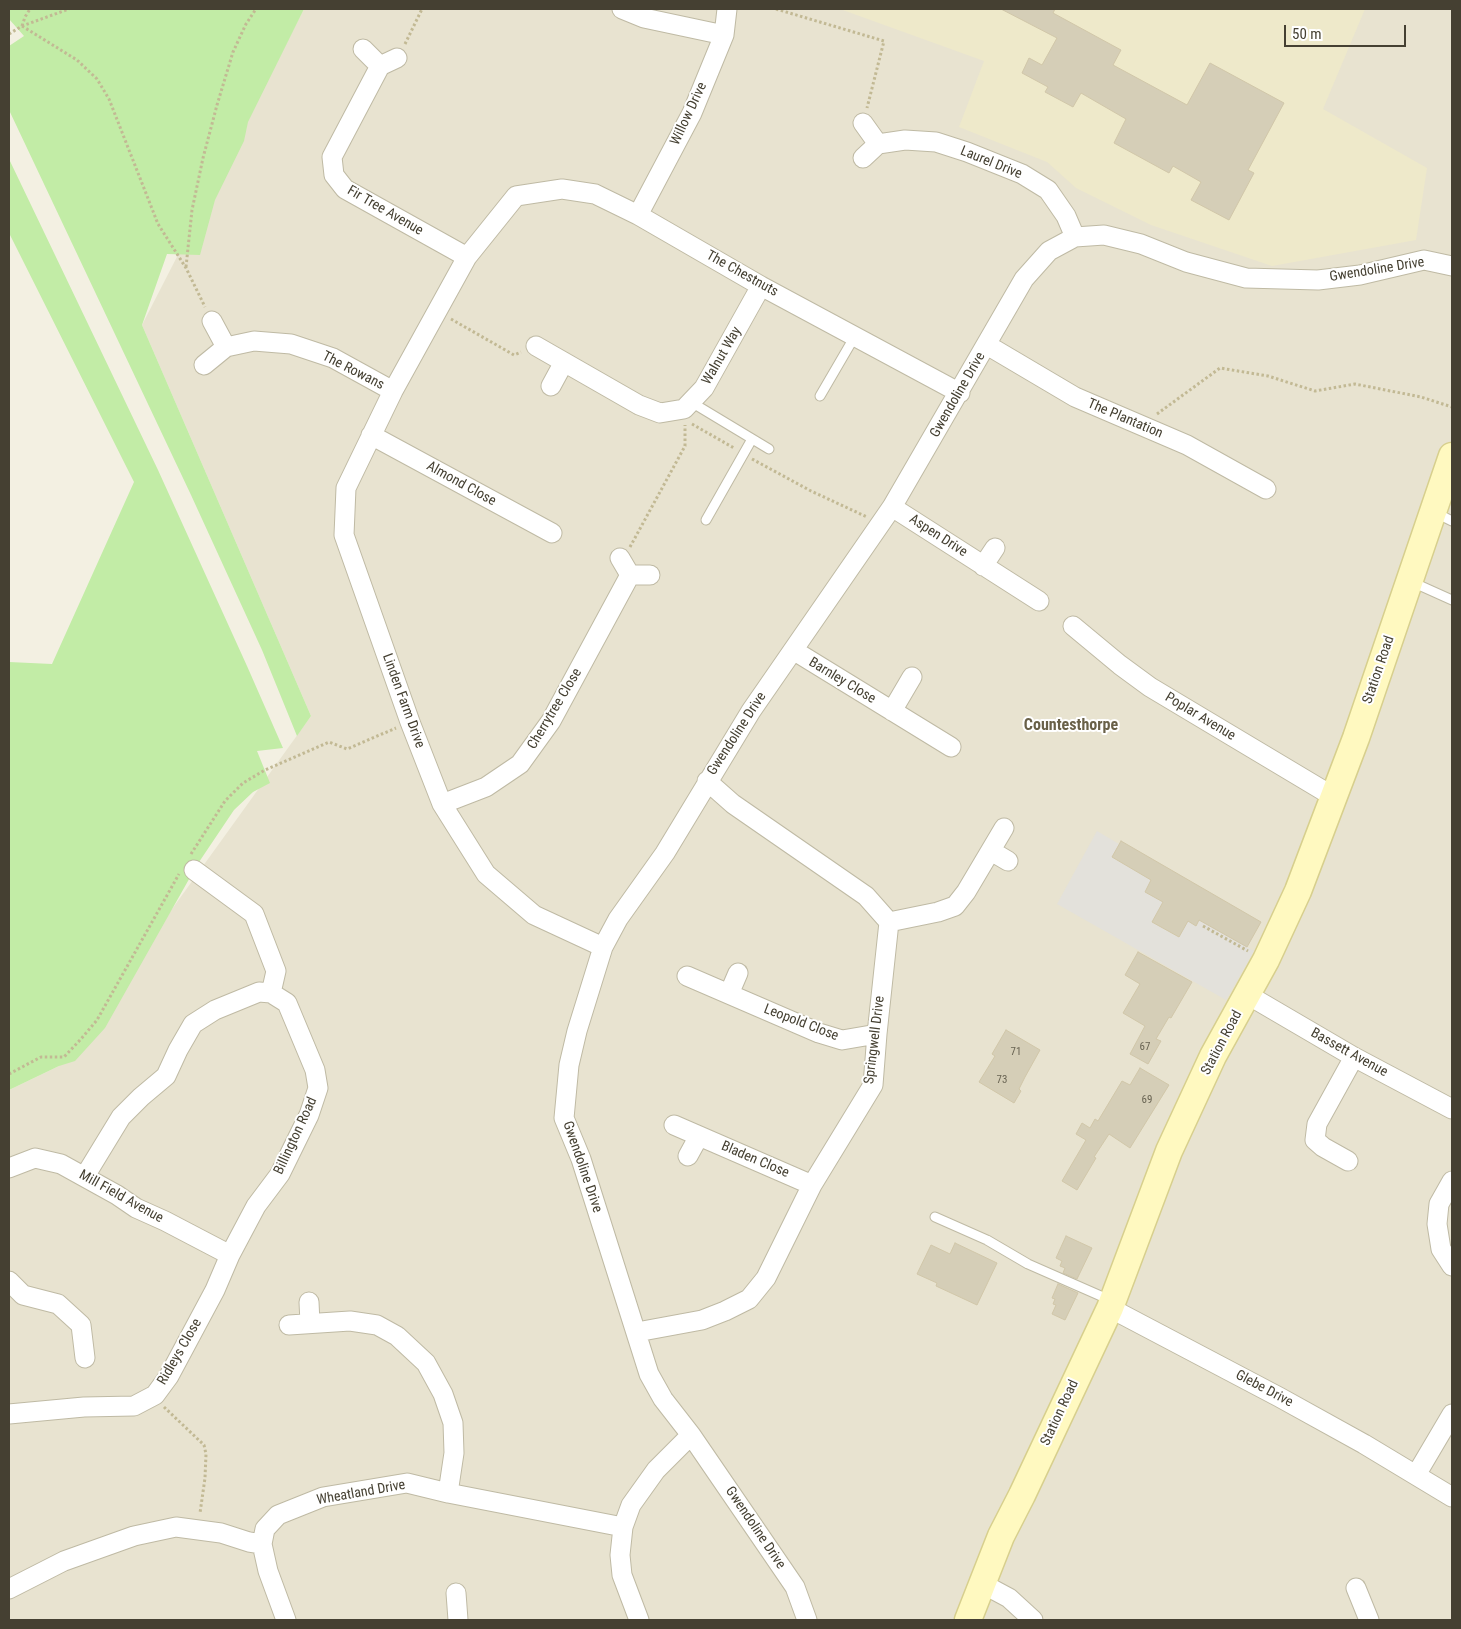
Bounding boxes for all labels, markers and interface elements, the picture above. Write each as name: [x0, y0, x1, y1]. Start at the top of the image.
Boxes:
scale bar: [1286, 15, 1408, 47]
text: 50 m: [1292, 25, 1322, 43]
street label: Willow Drive: [667, 80, 711, 148]
street label: Laurel Drive: [958, 143, 1024, 183]
street label: Fir Tree Avenue: [344, 182, 426, 240]
street label: The Chestnuts: [703, 247, 781, 301]
street label: Gwendoline Drive: [1328, 254, 1426, 286]
street label: Walnut Way: [699, 324, 745, 388]
street label: The Rowans: [319, 348, 387, 394]
street label: Gwendoline Drive: [927, 349, 989, 441]
street label: The Plantation: [1085, 396, 1165, 442]
street label: Almond Close: [423, 458, 499, 510]
street label: Aspen Drive: [906, 511, 970, 561]
street label: Station Road: [1360, 634, 1398, 706]
street label: Linden Farm Drive: [378, 651, 428, 751]
street label: Barnley Close: [805, 654, 879, 708]
street label: Cherrytree Close: [524, 665, 586, 753]
street label: Gwendoline Drive: [704, 689, 770, 779]
street label: Poplar Avenue: [1162, 689, 1238, 745]
district label: Countesthorpe: [1024, 716, 1118, 736]
street label: Springwell Drive: [861, 995, 889, 1085]
street label: Leopold Close: [761, 1001, 841, 1045]
street label: Station Road: [1198, 1008, 1246, 1078]
street label: Bassett Avenue: [1308, 1025, 1390, 1081]
house number: 67: [1140, 1040, 1150, 1054]
house number: 71: [1011, 1045, 1021, 1059]
house number: 73: [997, 1073, 1007, 1087]
house number: 69: [1142, 1093, 1152, 1107]
street label: Billington Road: [271, 1095, 321, 1177]
street label: Gwendoline Drive: [558, 1119, 606, 1215]
street label: Bladen Close: [718, 1138, 792, 1182]
street label: Mill Field Avenue: [76, 1167, 166, 1227]
street label: Ridleys Close: [154, 1316, 206, 1388]
street label: Glebe Drive: [1232, 1367, 1296, 1411]
street label: Station Road: [1037, 1377, 1083, 1449]
street label: Wheatland Drive: [315, 1477, 407, 1509]
street label: Gwendoline Drive: [721, 1484, 789, 1572]

